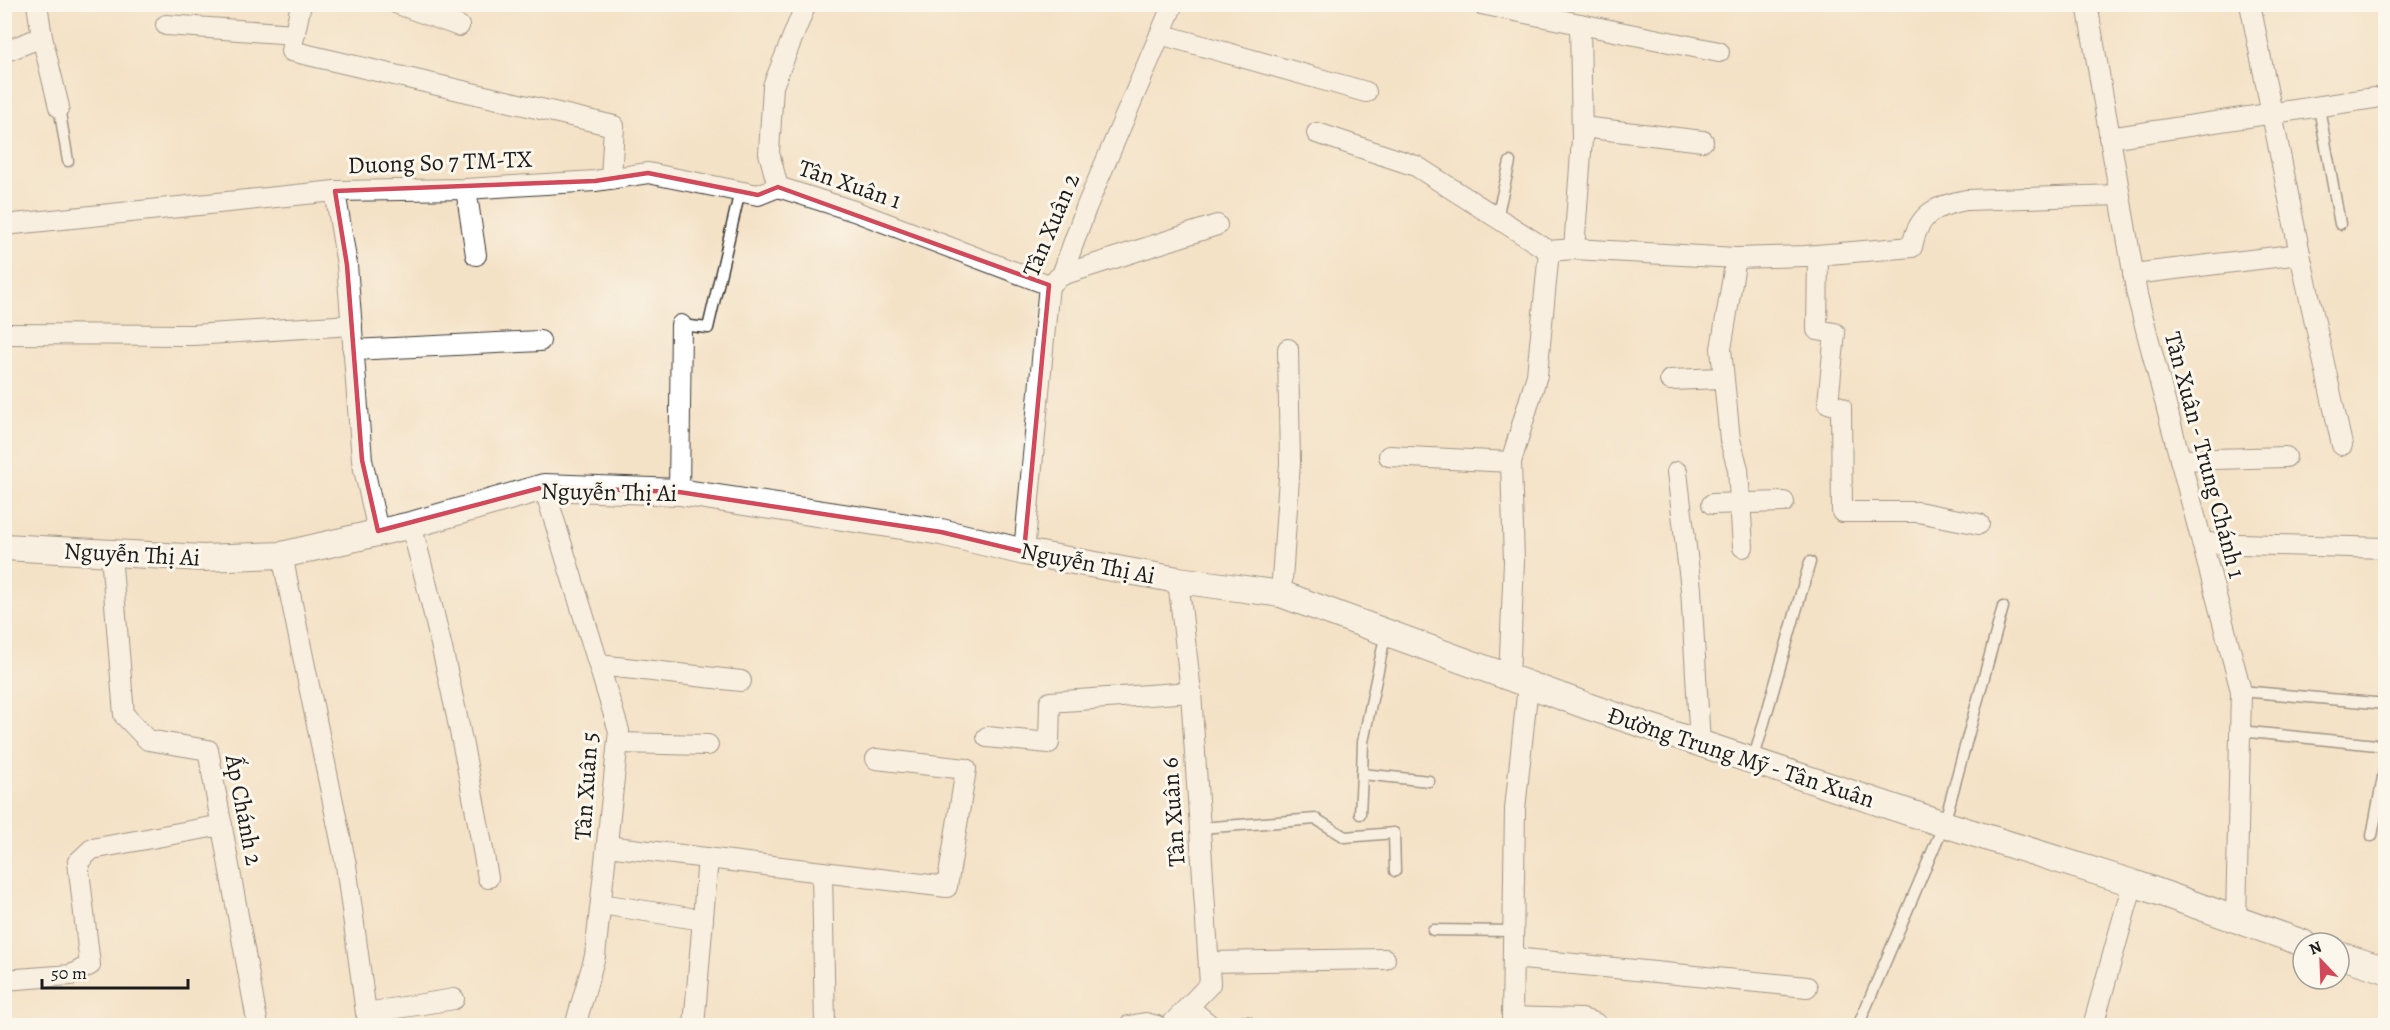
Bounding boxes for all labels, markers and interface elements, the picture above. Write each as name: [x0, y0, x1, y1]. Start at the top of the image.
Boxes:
street label: Duong So 7 TM-TX: [347, 143, 533, 181]
street label: Tân Xuân 1: [794, 152, 906, 216]
street label: Tân Xuân 2: [1015, 168, 1087, 282]
street label: Tân Xuân - Trung Chánh 1: [2157, 328, 2253, 582]
street label: Nguyễn Thị Ai: [541, 475, 677, 509]
street label: Nguyễn Thị Ai: [63, 534, 201, 574]
street label: Nguyễn Thị Ai: [1018, 534, 1158, 592]
street label: Đường Trung Mỹ - Tân Xuân: [1603, 699, 1879, 815]
street label: Tân Xuân 5: [566, 731, 606, 841]
street label: Ấp Chánh 2: [217, 751, 270, 868]
street label: Tân Xuân 6: [1153, 756, 1193, 868]
north arrow: [2291, 931, 2351, 991]
text: N: [2306, 936, 2326, 961]
scale bar: [42, 952, 188, 990]
text: 50 m: [51, 961, 87, 985]

